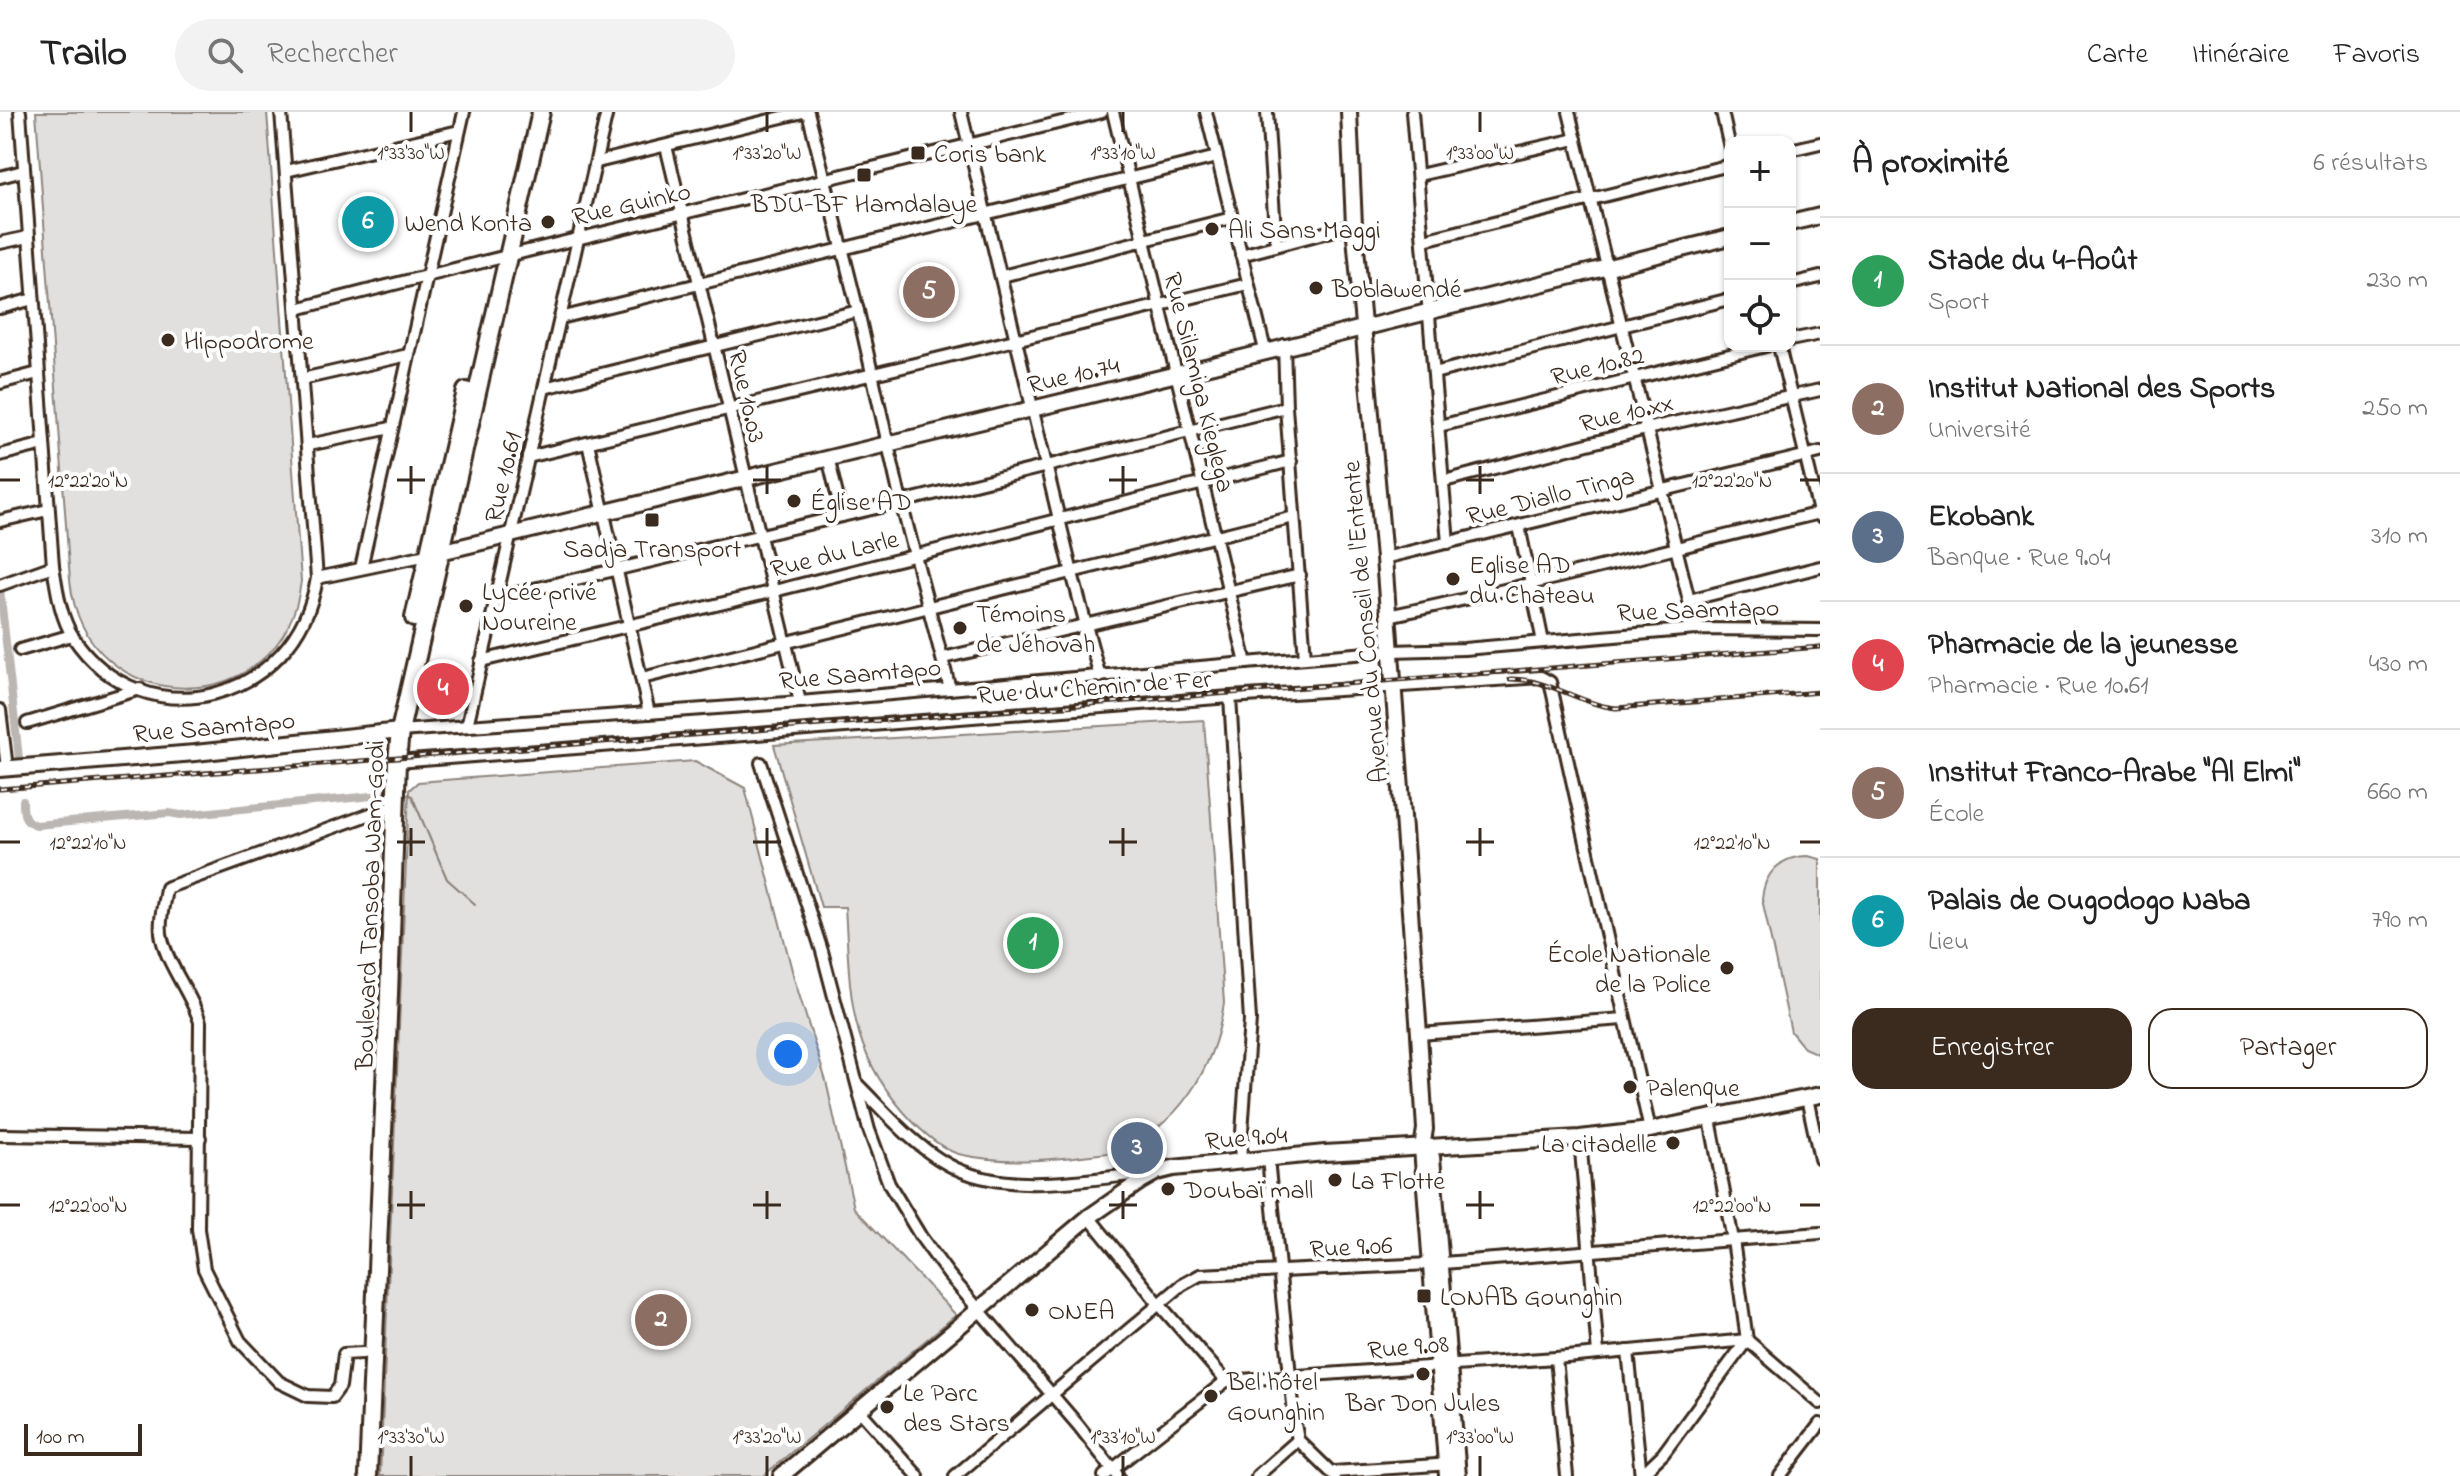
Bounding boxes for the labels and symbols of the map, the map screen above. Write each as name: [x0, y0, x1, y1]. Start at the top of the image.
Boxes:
place label: Coris bank: [934, 137, 1047, 175]
text: 1°33'30"W: [377, 140, 445, 169]
text: 1°33'20"W: [732, 140, 802, 169]
text: 1°33'10"W: [1090, 140, 1156, 169]
text: 1°33'00"W: [1446, 140, 1514, 169]
marker: Coris bank: [909, 144, 927, 162]
marker: BDU-BF Hamdalaye: [855, 166, 873, 184]
street label: Rue Guinko: [569, 174, 695, 238]
place label: BDU-BF Hamdalaye: [750, 187, 977, 225]
pin: 6: [342, 192, 394, 252]
place label: Wend Konta: [405, 206, 532, 244]
marker: Wend Konta: [539, 213, 557, 231]
place label: Ali Sans Maggi: [1228, 213, 1381, 251]
marker: Ali Sans Maggi: [1203, 220, 1221, 238]
pin: 5: [903, 262, 955, 322]
street label: Rue Silamiga Kieglega: [1151, 269, 1243, 497]
place label: Boblawendé: [1331, 272, 1462, 310]
marker: Boblawendé: [1307, 279, 1325, 297]
place label: Hippodrome: [184, 324, 314, 362]
marker: Hippodrome: [159, 331, 177, 349]
street label: Rue 10.82: [1547, 338, 1648, 398]
street label: Rue 10.03: [716, 347, 774, 447]
street label: Rue 10.74: [1024, 348, 1124, 406]
street label: Rue 10.xx: [1576, 385, 1678, 445]
street label: Rue 10.61: [476, 429, 534, 527]
street label: Avenue du Conseil de l'Entente: [1334, 459, 1400, 784]
street label: Rue Diallo Tinga: [1463, 459, 1639, 537]
text: 12°22'20"N: [48, 468, 128, 497]
text: 12°22'20"N: [1692, 468, 1772, 497]
place label: Église AD: [810, 485, 912, 523]
marker: Église AD: [785, 492, 803, 510]
marker: Sadja Transport: [643, 511, 661, 529]
street label: Rue du Larle: [767, 522, 903, 590]
place label: Sadja Transport: [563, 532, 742, 570]
place label: Eglise AD du Chateau: [1469, 548, 1595, 616]
marker: Eglise AD du Chateau: [1444, 570, 1462, 588]
place label: Lycée privé Noureine: [482, 575, 597, 643]
street label: Rue Saamtapo: [1616, 590, 1780, 634]
marker: Lycée privé Noureine: [457, 597, 475, 615]
place label: Témoins de Jéhovah: [976, 597, 1095, 665]
marker: Témoins de Jéhovah: [951, 619, 969, 637]
street label: Rue Saamtapo: [778, 650, 943, 702]
pin: 4: [417, 659, 469, 719]
street label: Rue du Chemin de Fer: [976, 662, 1214, 716]
street label: Rue Saamtapo: [132, 703, 297, 755]
street label: Boulevard Tansoba Wam-Godi: [347, 739, 397, 1072]
text: 12°22'10"N: [50, 830, 126, 859]
text: 12°22'10"N: [1694, 830, 1770, 859]
pin: 1: [1007, 913, 1059, 973]
place label: École Nationale de la Police: [1547, 937, 1711, 1005]
marker: École Nationale de la Police: [1718, 959, 1736, 977]
your location: [768, 1034, 808, 1074]
place label: Palenque: [1646, 1071, 1740, 1109]
marker: Palenque: [1621, 1078, 1639, 1096]
street label: Rue 9.04: [1204, 1117, 1289, 1163]
pin: 3: [1111, 1118, 1163, 1178]
place label: La citadelle: [1541, 1127, 1657, 1165]
marker: La citadelle: [1664, 1134, 1682, 1152]
place label: La Flotte: [1351, 1164, 1445, 1202]
marker: La Flotte: [1326, 1171, 1344, 1189]
place label: Doubaï mall: [1183, 1173, 1313, 1211]
marker: Doubaï mall: [1159, 1180, 1177, 1198]
text: 12°22'00"N: [48, 1193, 128, 1222]
text: 12°22'00"N: [1692, 1193, 1772, 1222]
street label: Rue 9.06: [1309, 1228, 1394, 1270]
place label: LONAB Gounghin: [1440, 1280, 1622, 1318]
marker: LONAB Gounghin: [1415, 1287, 1433, 1305]
pin: 2: [635, 1290, 687, 1350]
place label: ONEA: [1048, 1294, 1114, 1332]
marker: ONEA: [1023, 1301, 1041, 1319]
street label: Rue 9.08: [1366, 1326, 1451, 1371]
place label: Bel hôtel Gounghin: [1226, 1365, 1325, 1433]
marker: Bar Don Jules: [1414, 1365, 1432, 1383]
place label: Le Parc des Stars: [903, 1376, 1010, 1444]
place label: Bar Don Jules: [1345, 1386, 1500, 1424]
marker: Bel hôtel Gounghin: [1202, 1387, 1220, 1405]
marker: Le Parc des Stars: [878, 1398, 896, 1416]
scale bar: [24, 1420, 142, 1456]
text: 1°33'30"W: [377, 1424, 445, 1453]
text: 1°33'20"W: [732, 1424, 802, 1453]
text: 1°33'10"W: [1090, 1424, 1156, 1453]
text: 1°33'00"W: [1446, 1424, 1514, 1453]

